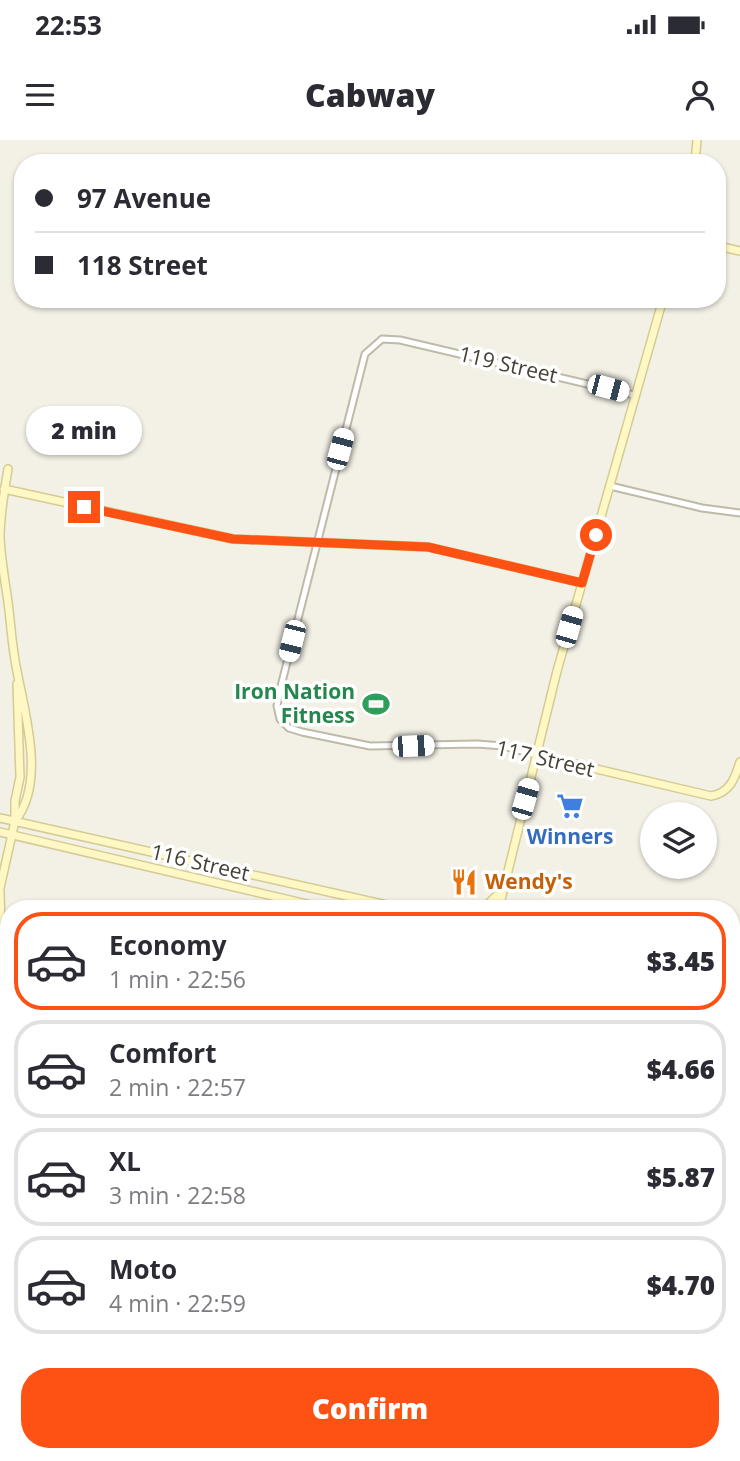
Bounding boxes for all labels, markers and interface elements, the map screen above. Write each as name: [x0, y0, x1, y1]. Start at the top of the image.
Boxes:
text: 22:53: [35, 7, 102, 43]
text: Cabway: [305, 73, 435, 116]
icon: menu: [21, 76, 59, 114]
icon: person: [681, 76, 719, 114]
text: 97 Avenue: [77, 180, 211, 216]
text: 118 Street: [77, 247, 208, 283]
street label: 119 Street: [456, 339, 560, 389]
car: [585, 372, 632, 404]
callout: 2 min: [26, 406, 142, 454]
text: 2 min: [51, 414, 117, 446]
car: [325, 426, 356, 472]
route end: [68, 491, 100, 523]
route start: [580, 519, 612, 551]
car: [554, 604, 585, 650]
car: [277, 618, 308, 664]
place label: Iron Nation Fitness: [234, 677, 355, 729]
sports icon: Iron Nation Fitness: [361, 689, 391, 719]
street label: 117 Street: [493, 733, 597, 783]
car: [392, 735, 435, 757]
car: [510, 776, 541, 822]
supermarket icon: Winners: [555, 791, 585, 821]
map controls: [640, 802, 717, 879]
button: layers: [640, 802, 717, 879]
place label: Winners: [527, 822, 613, 850]
street label: 116 Street: [148, 837, 252, 887]
restaurant icon: Wendy's: [449, 867, 479, 897]
place label: Wendy's: [485, 867, 573, 895]
text: Economy: [109, 927, 227, 963]
icon: car: [25, 930, 88, 993]
text: $3.45: [647, 943, 715, 979]
text: 1 min · 22:56: [109, 963, 246, 995]
text: Comfort: [109, 1035, 216, 1071]
icon: car: [25, 1038, 88, 1101]
text: $4.66: [647, 1051, 715, 1087]
text: 2 min · 22:57: [109, 1071, 246, 1103]
text: XL: [109, 1143, 141, 1179]
icon: car: [25, 1146, 88, 1209]
text: $5.87: [647, 1159, 715, 1195]
text: 3 min · 22:58: [109, 1179, 246, 1211]
text: Moto: [109, 1251, 177, 1287]
icon: car: [25, 1254, 88, 1317]
text: $4.70: [647, 1267, 715, 1303]
text: 4 min · 22:59: [109, 1287, 246, 1319]
button: Confirm: [21, 1368, 719, 1448]

